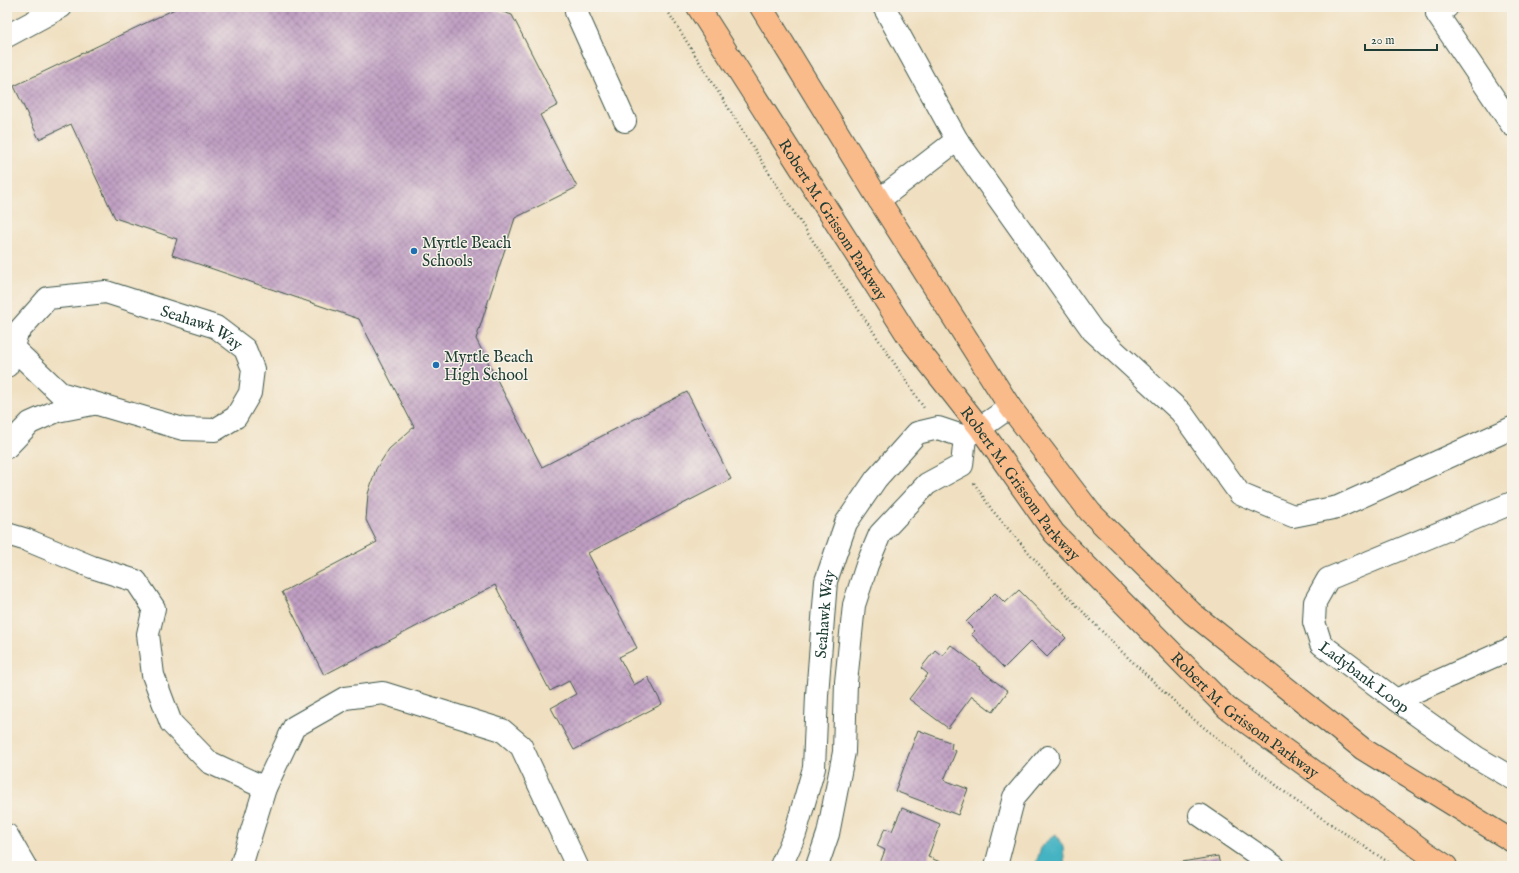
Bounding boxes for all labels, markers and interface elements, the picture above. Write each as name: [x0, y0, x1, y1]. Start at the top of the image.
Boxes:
scale bar: [1365, 26, 1437, 52]
text: 20 m: [1371, 33, 1394, 48]
street label: Robert M. Grissom Parkway: [773, 136, 891, 305]
place label: Myrtle Beach Schools: [422, 234, 512, 272]
marker: Myrtle Beach Schools: [409, 246, 419, 256]
street label: Seahawk Way: [158, 302, 246, 356]
place label: Myrtle Beach High School: [444, 348, 534, 386]
marker: Myrtle Beach High School: [431, 360, 441, 370]
street label: Robert M. Grissom Parkway: [955, 403, 1084, 566]
street label: Seahawk Way: [812, 567, 841, 659]
street label: Ladybank Loop: [1314, 638, 1413, 719]
street label: Robert M. Grissom Parkway: [1165, 649, 1322, 784]

